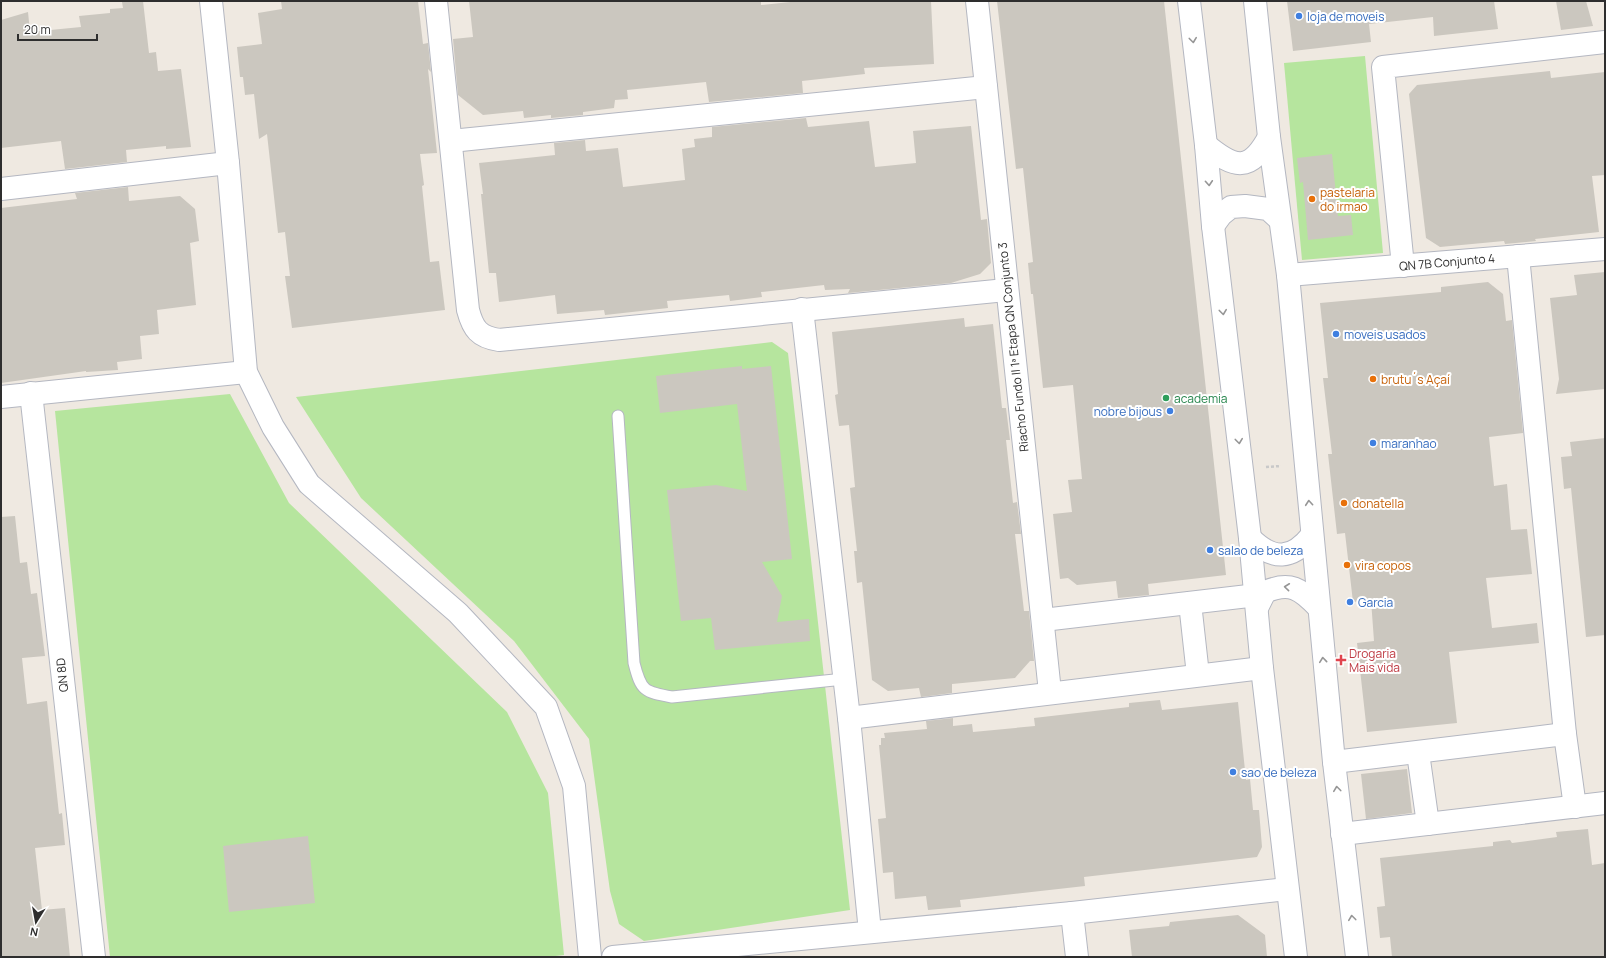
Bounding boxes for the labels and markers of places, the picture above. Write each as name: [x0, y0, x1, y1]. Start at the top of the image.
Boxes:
place label: loja de moveis: [1307, 8, 1384, 25]
marker: loja de moveis: [1294, 11, 1304, 21]
place label: pastelaria do irmao: [1320, 184, 1375, 215]
marker: pastelaria do irmao: [1307, 194, 1317, 204]
place label: moveis usados: [1344, 326, 1426, 343]
marker: moveis usados: [1331, 329, 1341, 339]
place label: brutu´s Açaí: [1381, 371, 1450, 388]
marker: brutu´s Açaí: [1368, 374, 1378, 384]
place label: academia: [1174, 390, 1228, 407]
marker: academia: [1161, 393, 1171, 403]
place label: nobre bijous: [1094, 403, 1162, 420]
marker: nobre bijous: [1165, 406, 1175, 416]
place label: maranhao: [1381, 435, 1437, 452]
marker: maranhao: [1368, 438, 1378, 448]
place label: donatella: [1352, 495, 1404, 512]
marker: donatella: [1339, 498, 1349, 508]
place label: salao de beleza: [1218, 542, 1303, 559]
marker: salao de beleza: [1205, 545, 1215, 555]
place label: vira copos: [1355, 557, 1411, 574]
marker: vira copos: [1342, 560, 1352, 570]
place label: Garcia: [1358, 594, 1393, 611]
marker: Garcia: [1345, 597, 1355, 607]
place label: Drogaria Mais vida: [1349, 645, 1400, 676]
marker: Drogaria Mais vida: [1336, 655, 1346, 665]
place label: sao de beleza: [1241, 764, 1317, 781]
marker: sao de beleza: [1228, 767, 1238, 777]

